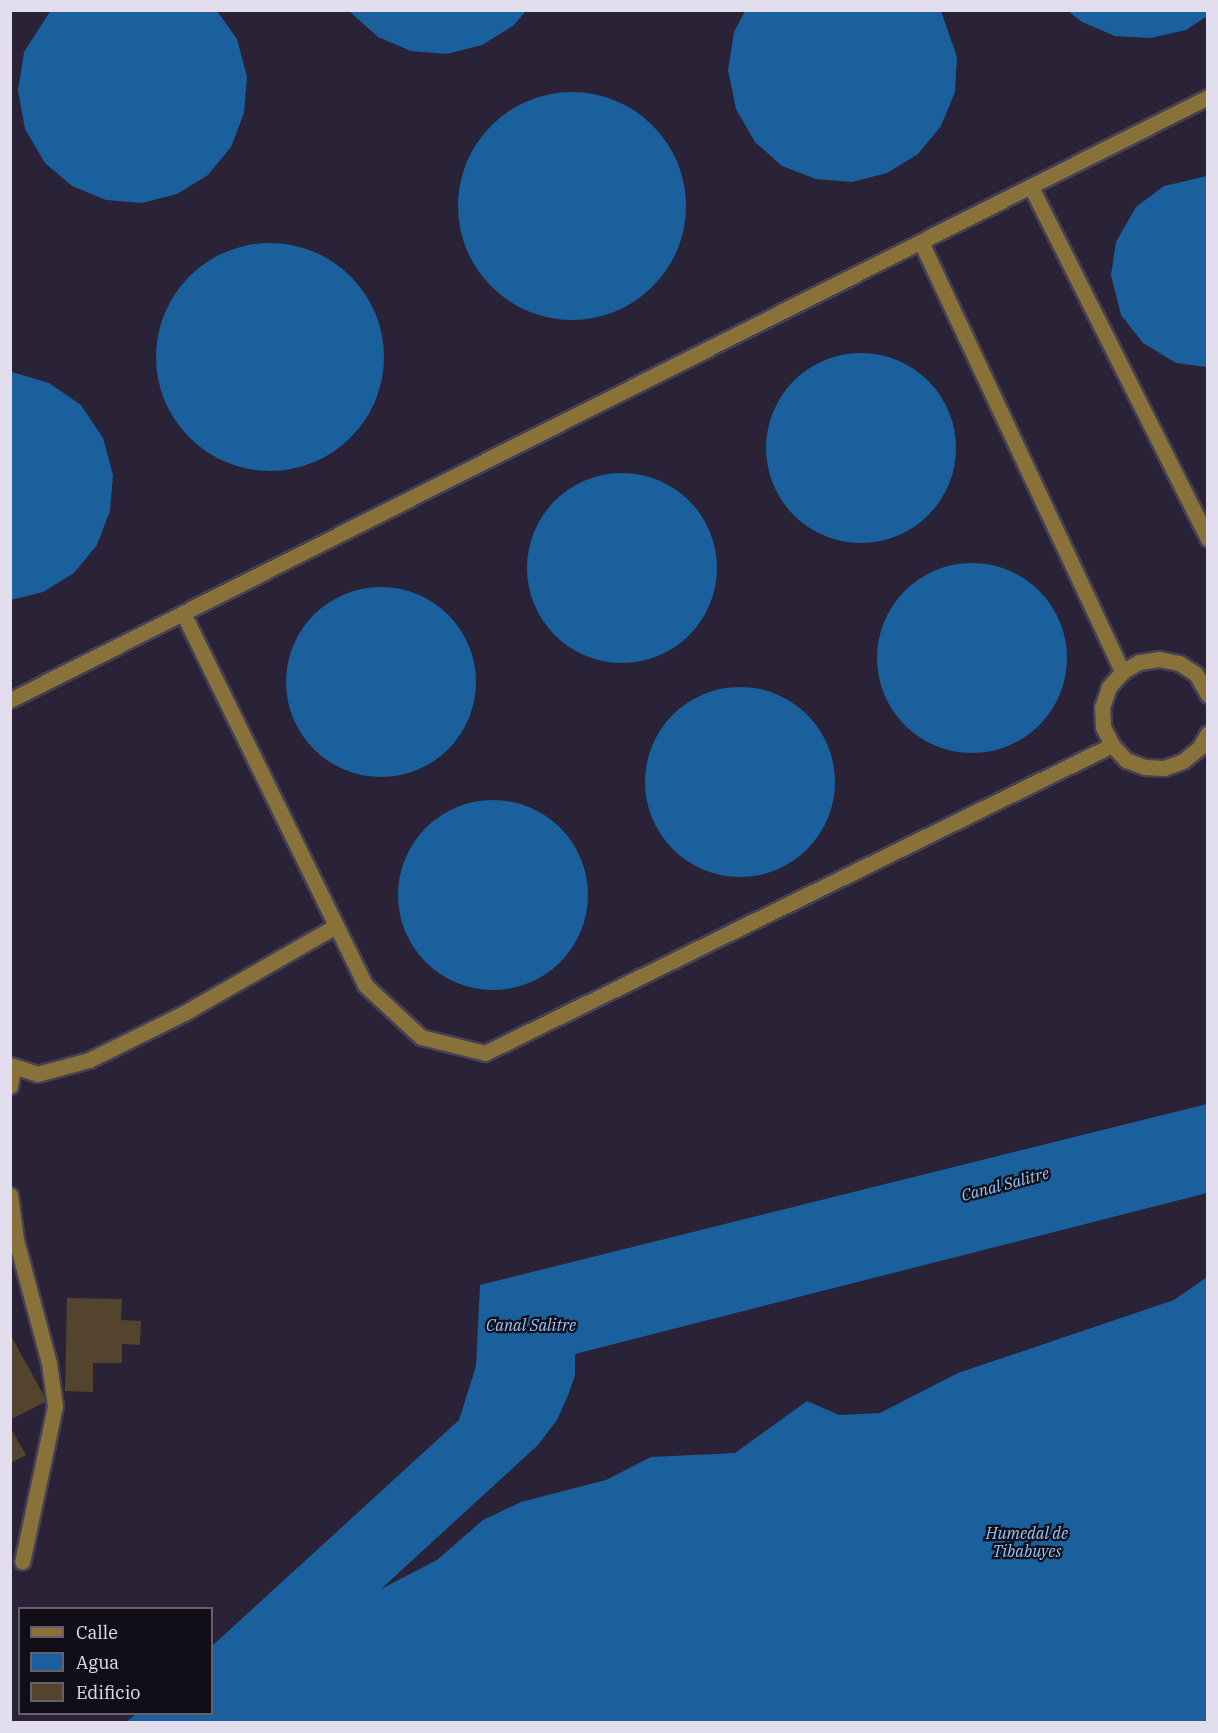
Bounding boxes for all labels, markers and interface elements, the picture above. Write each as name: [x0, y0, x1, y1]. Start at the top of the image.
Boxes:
water label: Canal Salitre: [959, 1163, 1051, 1205]
water label: Canal Salitre: [486, 1315, 576, 1335]
water label: Humedal de Tibabuyes: [986, 1523, 1068, 1561]
legend: [18, 1607, 213, 1715]
text: Calle: [76, 1621, 118, 1644]
text: Agua: [76, 1651, 119, 1674]
text: Edificio: [76, 1681, 140, 1704]

